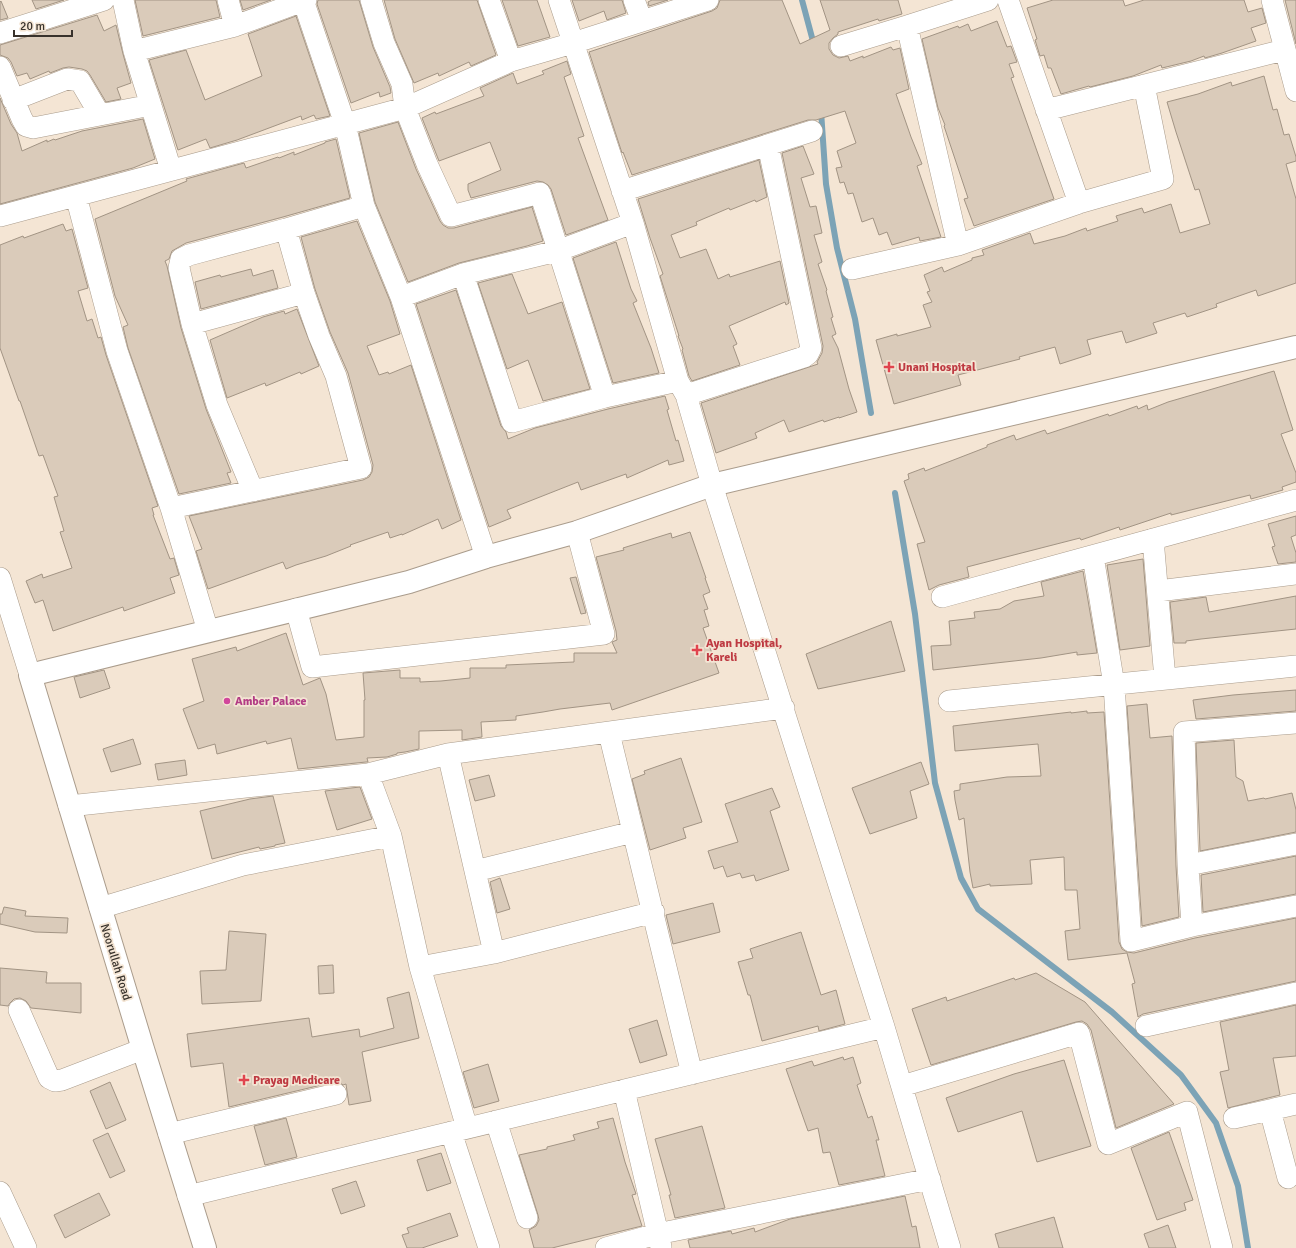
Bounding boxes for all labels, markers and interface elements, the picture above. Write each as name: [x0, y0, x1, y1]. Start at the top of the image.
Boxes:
scale bar: [14, 12, 72, 38]
text: 20 m: [20, 19, 45, 34]
place label: Unani Hospital: [898, 360, 976, 375]
marker: Unani Hospital: [883, 361, 895, 373]
place label: Ayan Hospital, Kareli: [706, 636, 782, 665]
marker: Ayan Hospital, Kareli: [691, 644, 703, 656]
place label: Amber Palace: [235, 694, 307, 709]
marker: Amber Palace: [222, 696, 232, 706]
street label: Noorullah Road: [97, 922, 134, 1002]
place label: Prayag Medicare: [253, 1073, 340, 1088]
marker: Prayag Medicare: [238, 1074, 250, 1086]

